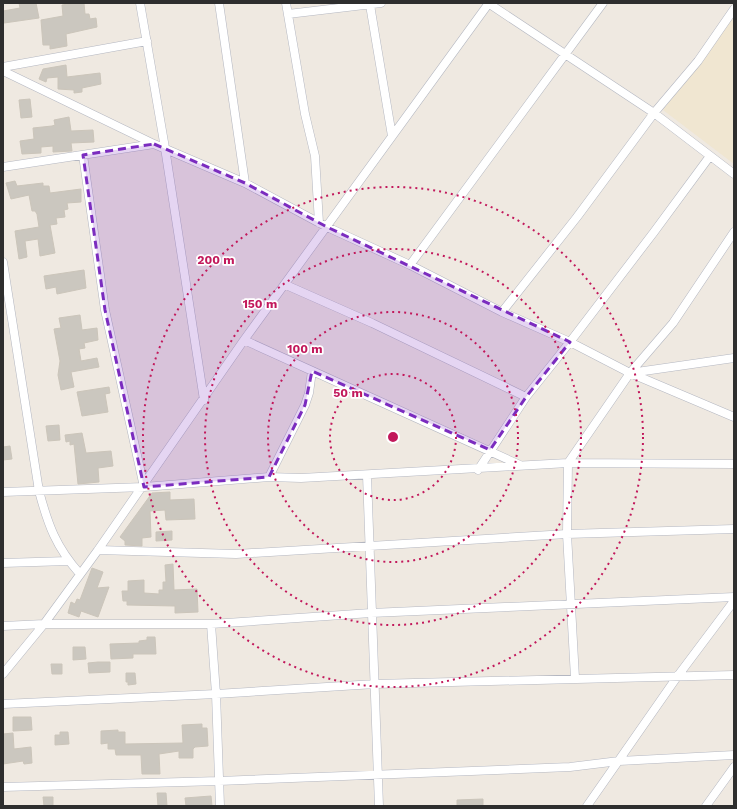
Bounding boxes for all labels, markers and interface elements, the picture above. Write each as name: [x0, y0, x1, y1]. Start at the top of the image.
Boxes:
text: 200 m: [197, 253, 235, 267]
text: 150 m: [243, 297, 277, 311]
text: 100 m: [287, 342, 323, 356]
text: 50 m: [333, 386, 363, 400]
centre of rings: [386, 430, 400, 444]

